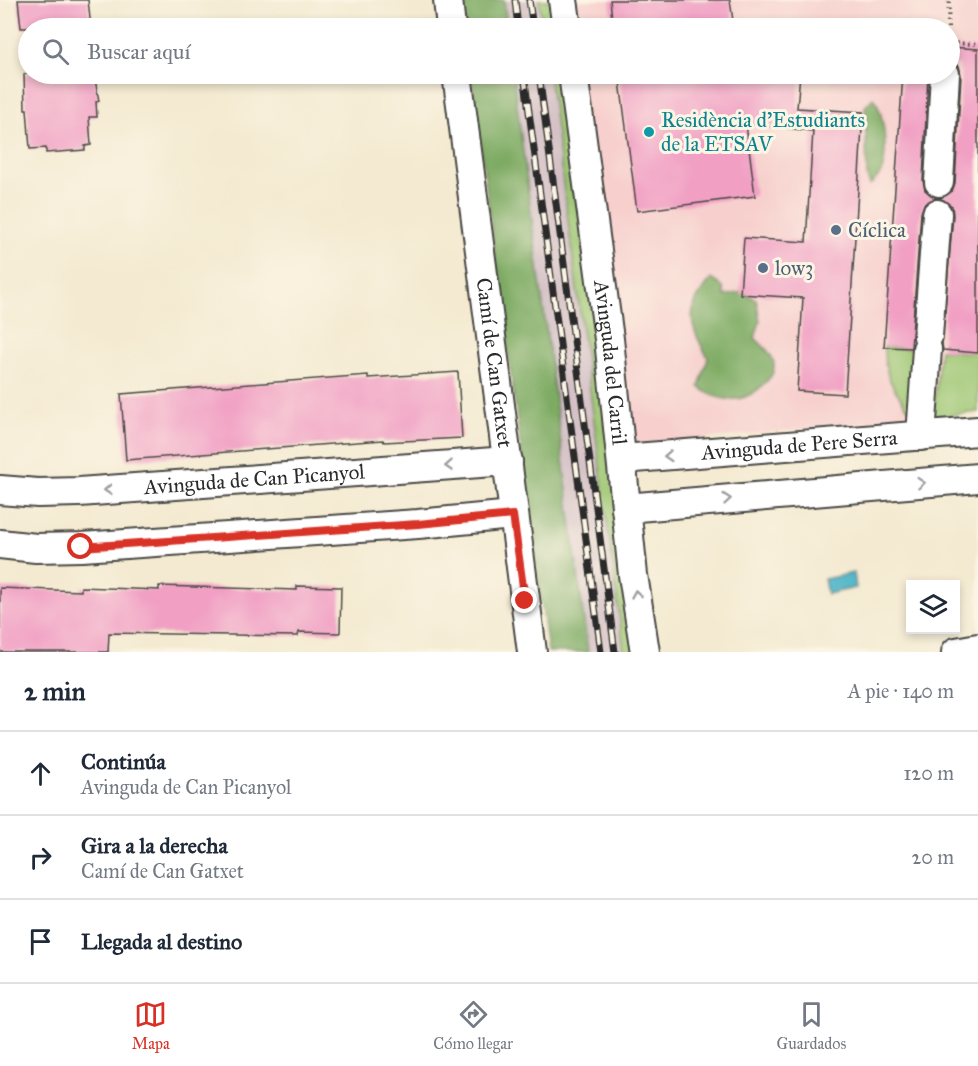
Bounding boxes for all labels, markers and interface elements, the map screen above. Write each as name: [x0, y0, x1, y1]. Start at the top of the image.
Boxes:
search box: [18, 18, 960, 84]
icon: search: [39, 35, 72, 68]
text: Buscar aquí: [87, 38, 190, 65]
place label: Residència d'Estudiants de la ETSAV: [661, 107, 865, 157]
marker: Residència d'Estudiants de la ETSAV: [642, 125, 656, 139]
place label: Cíclica: [848, 217, 906, 243]
marker: Cíclica: [829, 223, 843, 237]
place label: low3: [775, 255, 813, 281]
marker: low3: [756, 261, 770, 275]
street label: Camí de Can Gatxet: [471, 276, 518, 450]
street label: Avinguda del Carril: [588, 277, 633, 447]
street label: Avinguda de Pere Serra: [700, 424, 898, 466]
one-way arrow: [664, 449, 673, 462]
street label: Avinguda de Can Picanyol: [142, 458, 366, 500]
one-way arrow: [445, 459, 454, 472]
one-way arrow: [916, 477, 925, 490]
one-way arrow: [104, 484, 113, 497]
one-way arrow: [722, 493, 731, 506]
route start: [67, 533, 93, 559]
map controls: [906, 580, 960, 634]
button: layers: [906, 580, 960, 634]
route end: [511, 587, 537, 613]
one-way arrow: [631, 590, 643, 599]
text: 2 min: [24, 675, 85, 707]
text: A pie · 140 m: [848, 679, 954, 703]
text: Continúa: [81, 748, 166, 775]
icon: ahead: [24, 757, 57, 790]
text: 120 m: [903, 761, 954, 785]
text: Avinguda de Can Picanyol: [81, 775, 292, 799]
text: Gira a la derecha: [81, 832, 228, 859]
icon: right: [24, 841, 57, 874]
text: 20 m: [911, 845, 954, 869]
text: Camí de Can Gatxet: [81, 859, 244, 883]
icon: arrive: [24, 925, 57, 958]
text: Llegada al destino: [81, 928, 242, 955]
tab: Mapa: [132, 998, 170, 1053]
tab: Cómo llegar: [433, 998, 513, 1053]
tab: Guardados: [776, 998, 846, 1053]

